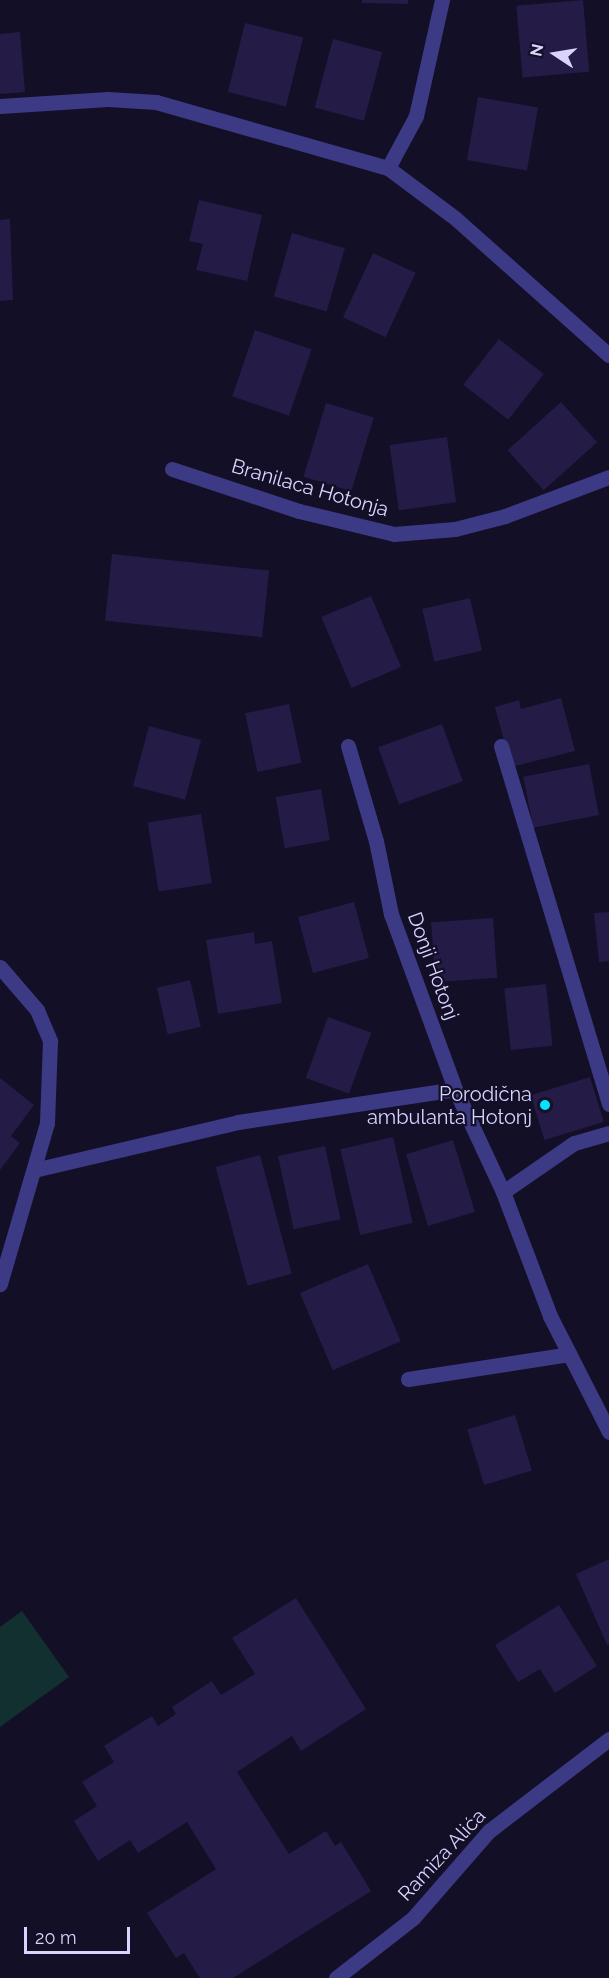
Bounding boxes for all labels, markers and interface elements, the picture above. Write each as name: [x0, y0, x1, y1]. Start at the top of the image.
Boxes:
north arrow: [525, 24, 585, 84]
text: N: [526, 42, 547, 58]
street label: Branilaca Hotonja: [229, 454, 391, 522]
street label: Donji Hotonj: [402, 909, 464, 1023]
place label: Porodična ambulanta Hotonj: [367, 1082, 532, 1129]
marker: Porodična ambulanta Hotonj: [536, 1096, 554, 1114]
street label: Ramiza Alića: [393, 1804, 491, 1906]
scale bar: [27, 1915, 134, 1953]
text: 20 m: [35, 1927, 77, 1948]

